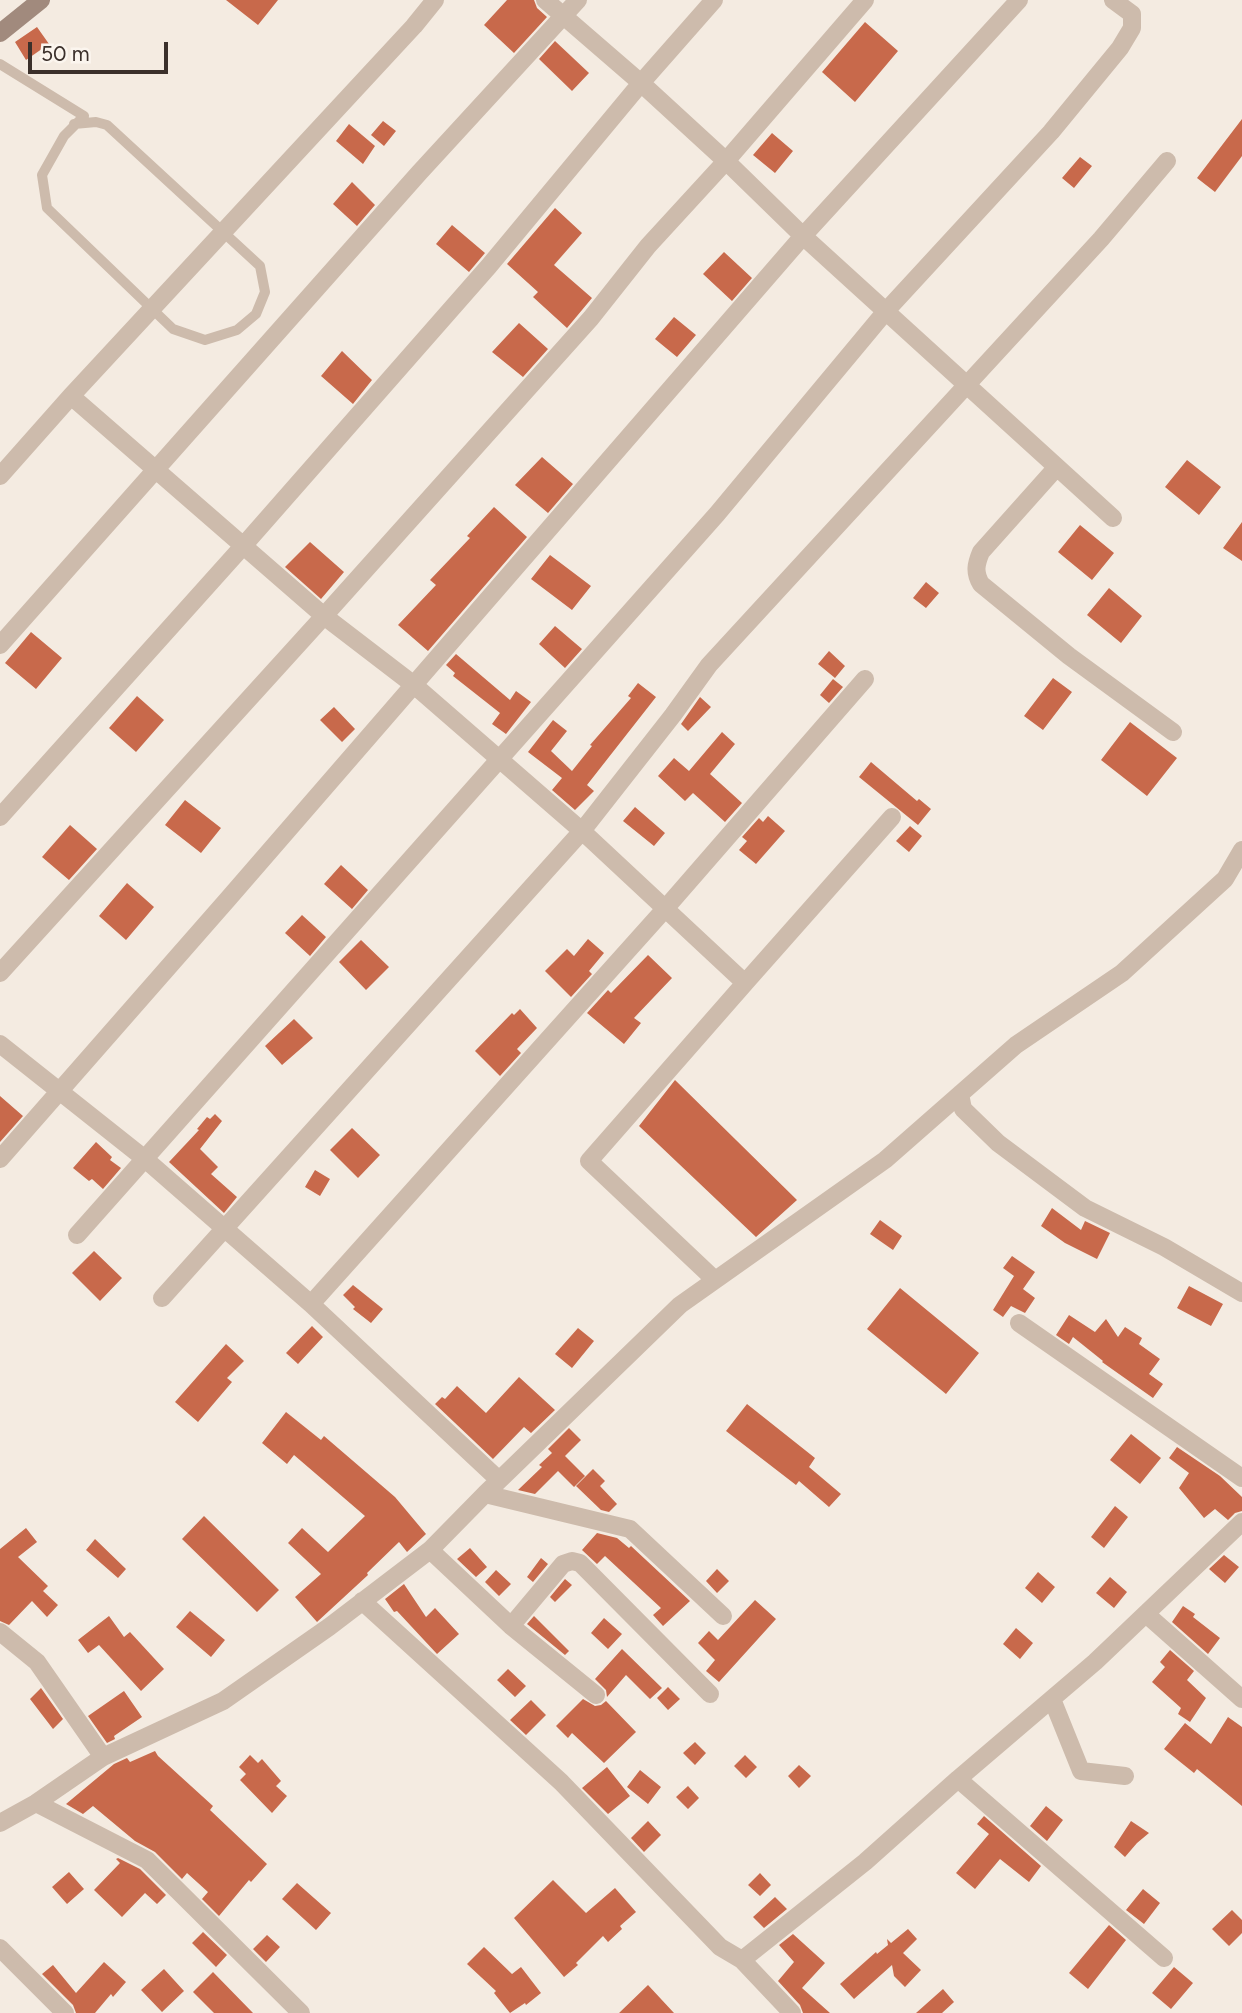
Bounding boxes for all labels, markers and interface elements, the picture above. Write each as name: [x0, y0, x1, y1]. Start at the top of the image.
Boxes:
scale bar: [32, 28, 172, 72]
text: 50 m: [41, 41, 90, 66]

